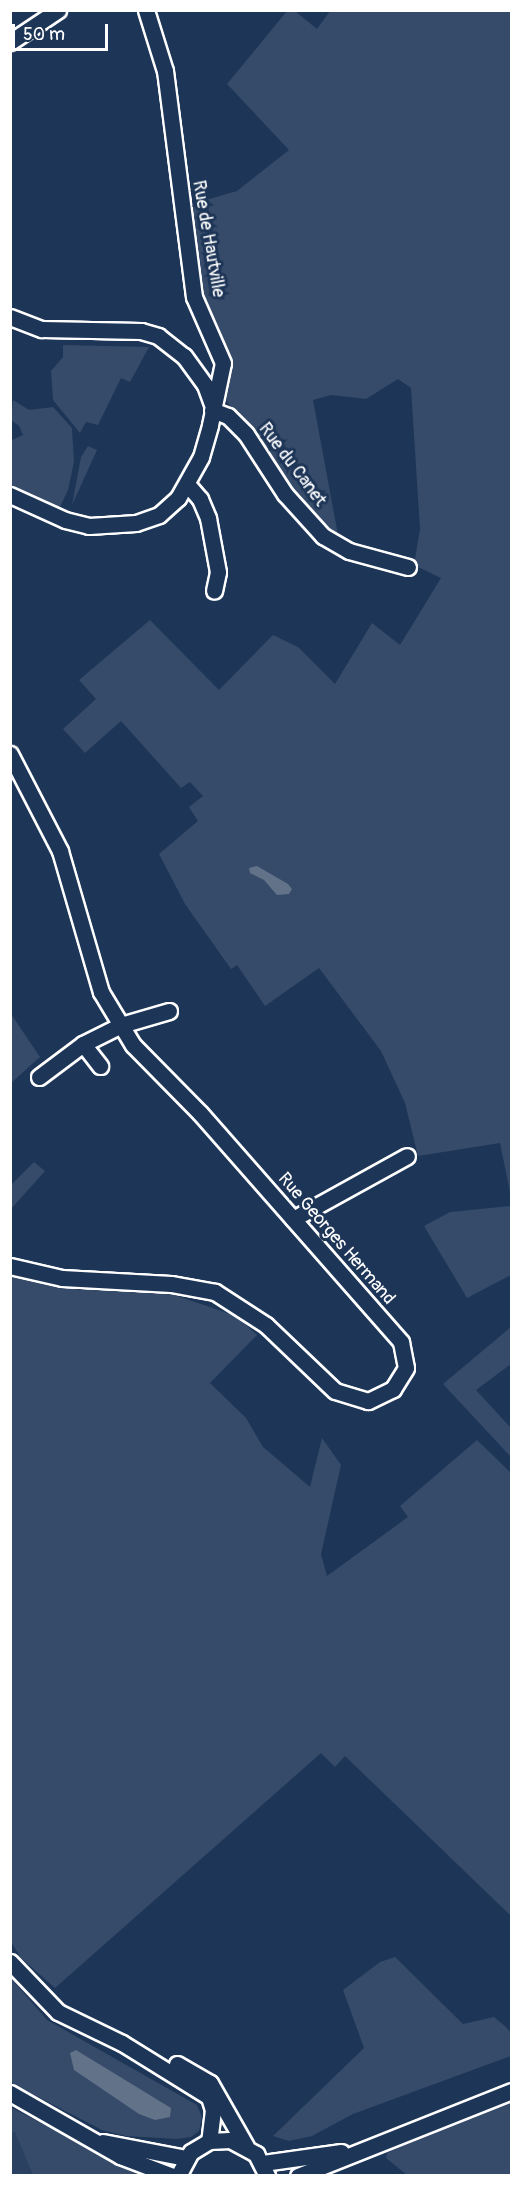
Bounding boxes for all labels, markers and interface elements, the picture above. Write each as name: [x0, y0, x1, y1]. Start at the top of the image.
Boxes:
scale bar: [15, 12, 111, 50]
text: 50 m: [23, 23, 65, 46]
street label: Rue de Hautville: [187, 179, 229, 299]
street label: Rue du Canet: [253, 419, 331, 511]
street label: Rue Georges Hermand: [273, 1169, 399, 1309]

